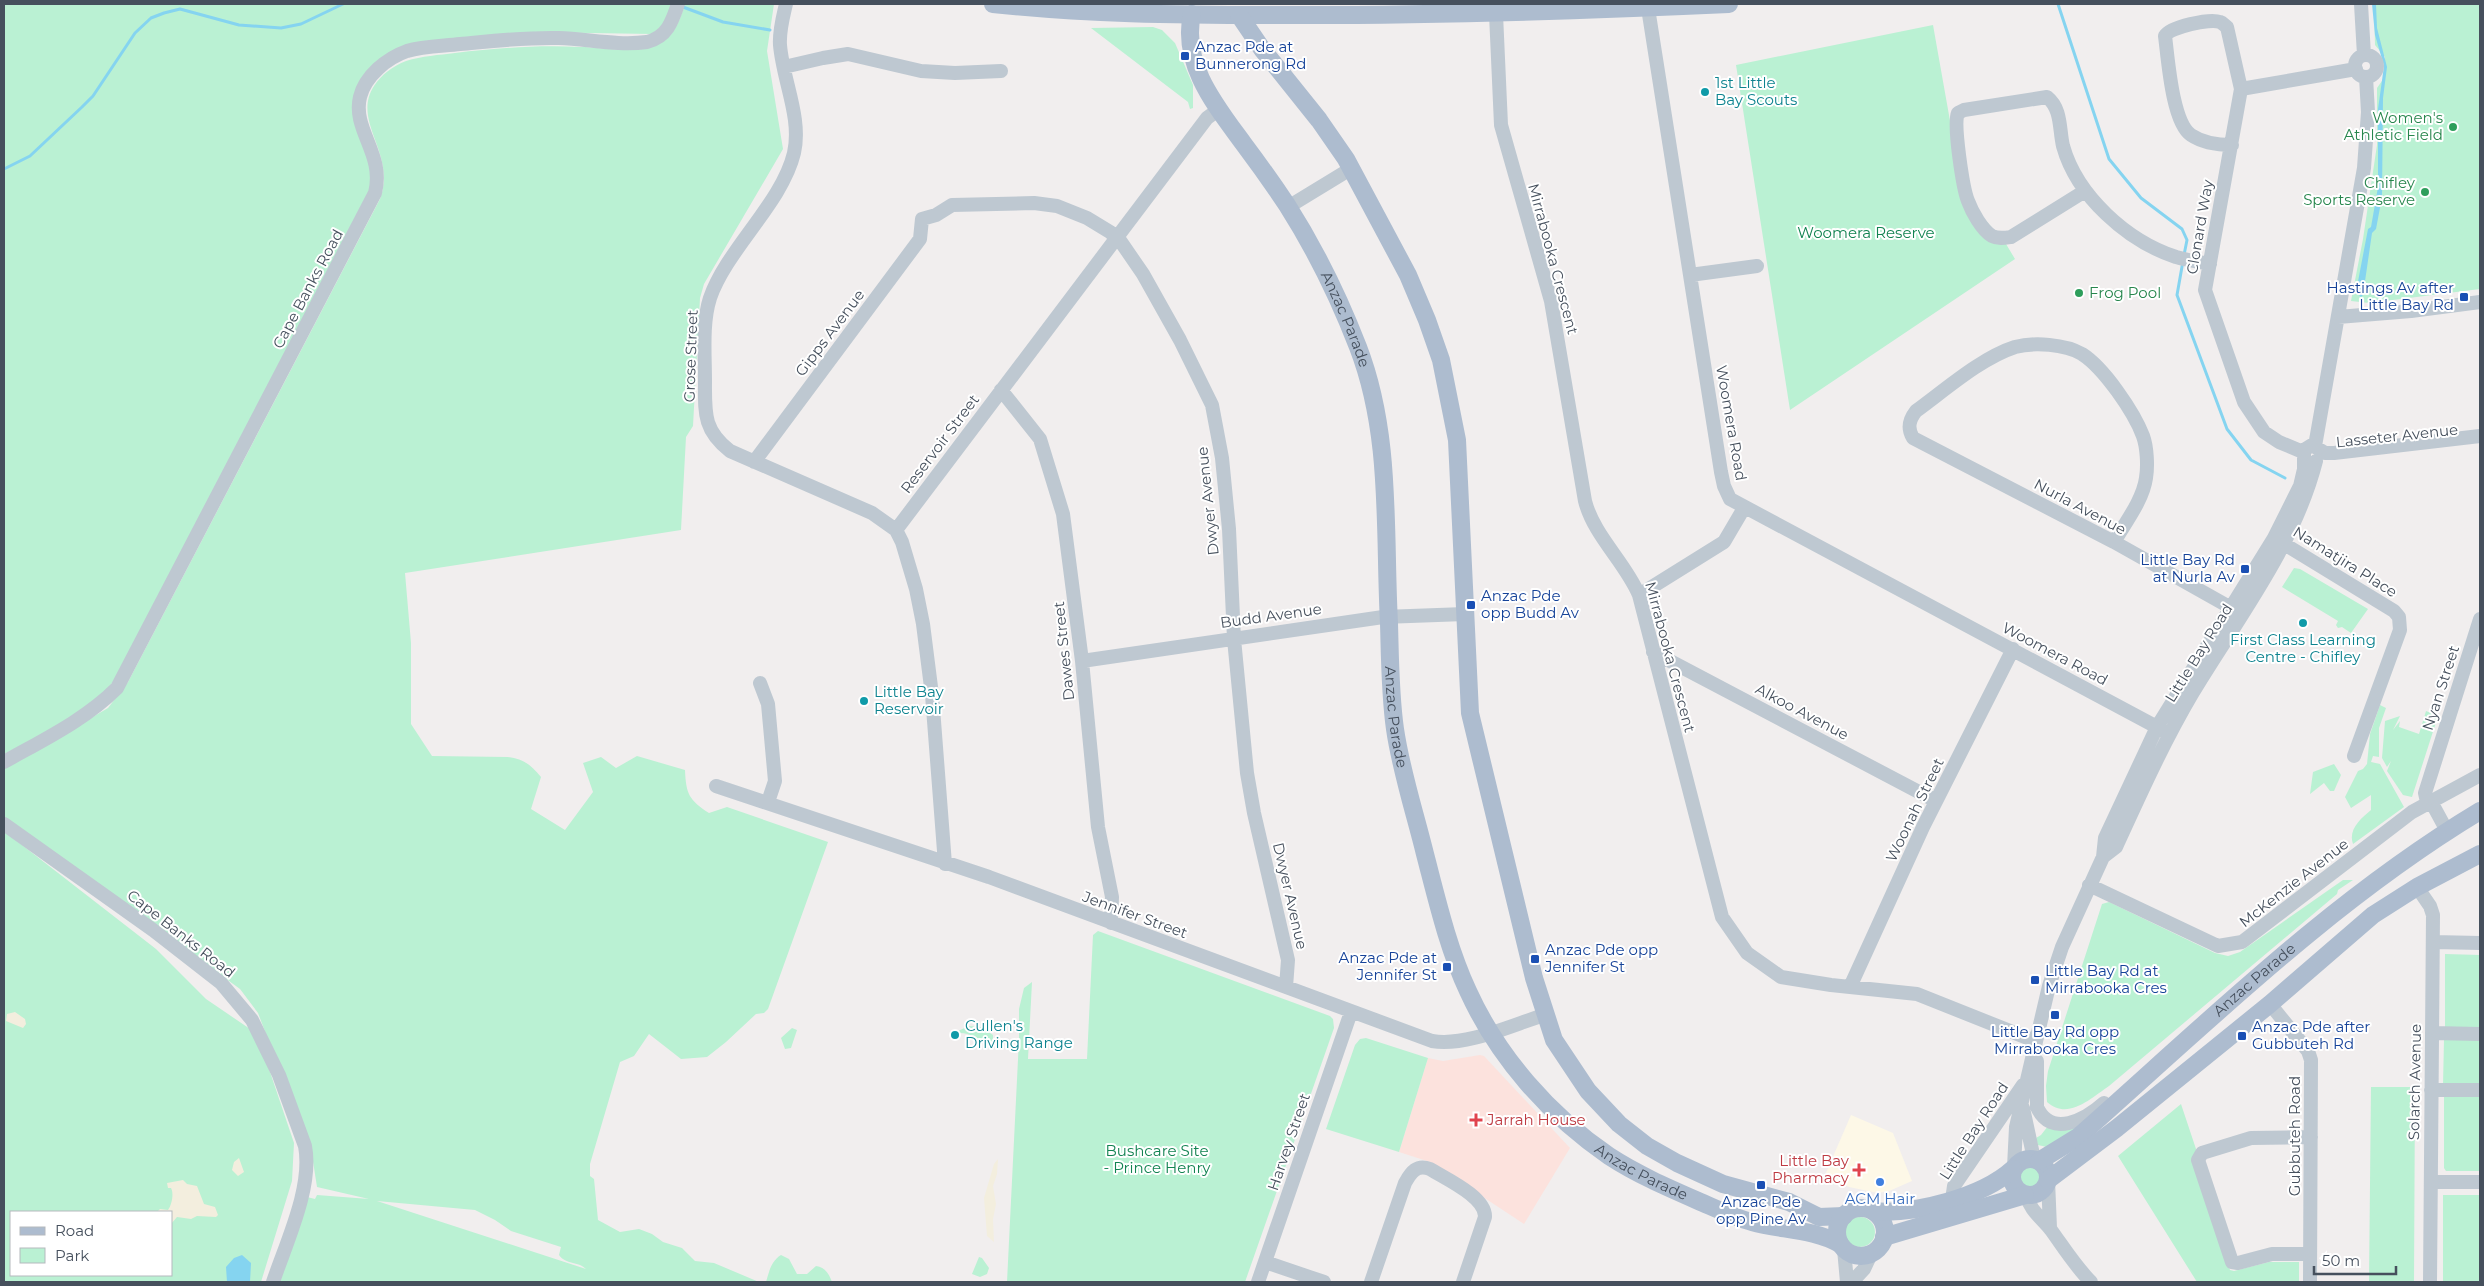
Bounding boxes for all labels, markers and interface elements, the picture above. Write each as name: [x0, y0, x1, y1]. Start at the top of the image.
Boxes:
place label: Anzac Pde at Bunnerong Rd: [1195, 37, 1306, 73]
marker: Anzac Pde at Bunnerong Rd: [1179, 50, 1191, 62]
place label: 1st Little Bay Scouts: [1715, 73, 1797, 109]
marker: 1st Little Bay Scouts: [1699, 86, 1711, 98]
place label: Women's Athletic Field: [2344, 108, 2443, 144]
marker: Women's Athletic Field: [2447, 121, 2459, 133]
place label: Chifley Sports Reserve: [2303, 173, 2416, 209]
street label: Clonard Way: [2182, 177, 2217, 276]
street label: Mirrabooka Crescent: [1524, 181, 1583, 336]
marker: Chifley Sports Reserve: [2419, 186, 2431, 198]
park label: Woomera Reserve: [1797, 223, 1935, 242]
street label: Cape Banks Road: [268, 226, 347, 352]
street label: Anzac Parade: [1317, 268, 1374, 370]
place label: Hastings Av after Little Bay Rd: [2327, 278, 2454, 314]
place label: Frog Pool: [2089, 283, 2161, 302]
street label: Gipps Avenue: [791, 286, 868, 380]
marker: Frog Pool: [2073, 287, 2085, 299]
marker: Hastings Av after Little Bay Rd: [2458, 291, 2470, 303]
street label: Grose Street: [679, 309, 702, 403]
street label: Woomera Road: [1712, 364, 1751, 482]
street label: Reservoir Street: [896, 390, 983, 497]
street label: Lasseter Avenue: [2335, 420, 2459, 451]
street label: Dwyer Avenue: [1192, 446, 1223, 556]
street label: Nurla Avenue: [2031, 474, 2130, 539]
street label: Namatjira Place: [2290, 522, 2401, 601]
place label: Little Bay Rd at Nurla Av: [2140, 550, 2236, 586]
marker: Little Bay Rd at Nurla Av: [2239, 563, 2251, 575]
street label: Mirrabooka Crescent: [1641, 579, 1700, 734]
place label: Anzac Pde opp Budd Av: [1481, 586, 1580, 622]
street label: Budd Avenue: [1219, 599, 1323, 632]
marker: Anzac Pde opp Budd Av: [1465, 599, 1477, 611]
street label: Dawes Street: [1049, 600, 1078, 702]
street label: Little Bay Road: [2161, 600, 2237, 706]
marker: First Class Learning Centre - Chifley: [2297, 617, 2309, 629]
street label: Woomera Road: [1999, 618, 2111, 689]
place label: First Class Learning Centre - Chifley: [2230, 630, 2376, 666]
street label: Nyan Street: [2418, 643, 2463, 733]
street label: Anzac Parade: [1381, 666, 1412, 770]
street label: Alkoo Avenue: [1752, 679, 1852, 744]
place label: Little Bay Reservoir: [874, 682, 945, 718]
marker: Little Bay Reservoir: [858, 695, 870, 707]
street label: Woonah Street: [1881, 755, 1948, 865]
street label: McKenzie Avenue: [2235, 834, 2352, 931]
street label: Dwyer Avenue: [1269, 841, 1312, 951]
street label: Cape Banks Road: [123, 885, 239, 982]
street label: Jennifer Street: [1079, 886, 1190, 942]
street label: Anzac Parade: [2209, 939, 2299, 1020]
place label: Anzac Pde opp Jennifer St: [1544, 940, 1658, 976]
place label: Anzac Pde at Jennifer St: [1339, 948, 1437, 984]
marker: Anzac Pde opp Jennifer St: [1529, 953, 1541, 965]
marker: Anzac Pde at Jennifer St: [1441, 961, 1453, 973]
place label: Little Bay Rd at Mirrabooka Cres: [2045, 961, 2167, 997]
marker: Little Bay Rd at Mirrabooka Cres: [2029, 974, 2041, 986]
marker: Little Bay Rd opp Mirrabooka Cres: [2049, 1009, 2061, 1021]
place label: Cullen's Driving Range: [965, 1016, 1073, 1052]
place label: Anzac Pde after Gubbuteh Rd: [2252, 1017, 2370, 1053]
place label: Little Bay Rd opp Mirrabooka Cres: [1991, 1022, 2119, 1058]
street label: Solarch Avenue: [2404, 1024, 2425, 1140]
marker: Cullen's Driving Range: [949, 1029, 961, 1041]
marker: Anzac Pde after Gubbuteh Rd: [2236, 1030, 2248, 1042]
street label: Gubbuteh Road: [2285, 1076, 2304, 1196]
street label: Little Bay Road: [1935, 1078, 2012, 1183]
street label: Harvey Street: [1263, 1091, 1314, 1193]
place label: Jarrah House: [1486, 1110, 1586, 1129]
marker: Jarrah House: [1469, 1113, 1483, 1127]
street label: Anzac Parade: [1591, 1139, 1691, 1204]
park label: Bushcare Site - Prince Henry: [1104, 1141, 1211, 1177]
place label: Little Bay Pharmacy: [1772, 1151, 1850, 1187]
marker: Little Bay Pharmacy: [1853, 1164, 1865, 1176]
marker: ACM Hair: [1874, 1176, 1886, 1188]
marker: Anzac Pde opp Pine Av: [1755, 1179, 1767, 1191]
place label: ACM Hair: [1845, 1189, 1915, 1208]
place label: Anzac Pde opp Pine Av: [1716, 1192, 1807, 1228]
legend: [10, 1211, 172, 1276]
text: Road: [55, 1221, 94, 1240]
scale bar: [2314, 1244, 2396, 1276]
text: Park: [55, 1246, 89, 1265]
text: 50 m: [2322, 1251, 2360, 1270]

